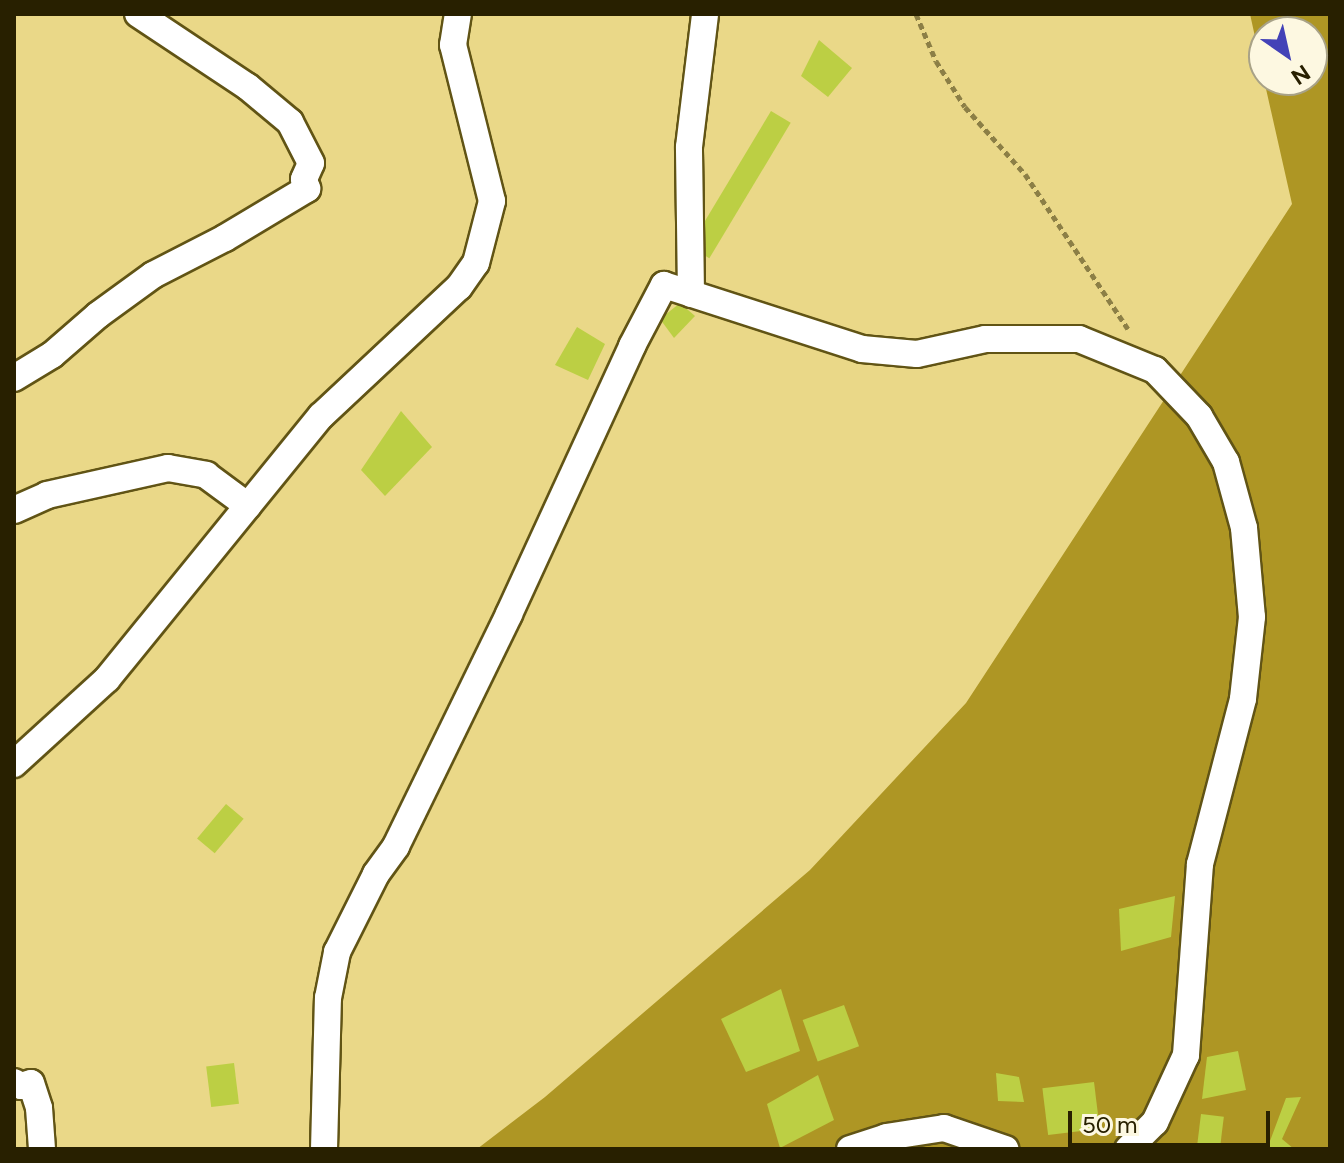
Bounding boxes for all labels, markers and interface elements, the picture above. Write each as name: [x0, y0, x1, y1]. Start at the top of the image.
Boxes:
north arrow: [1248, 16, 1328, 96]
text: N: [1286, 59, 1315, 91]
scale bar: [1072, 1095, 1274, 1145]
text: 50 m: [1082, 1110, 1138, 1139]

